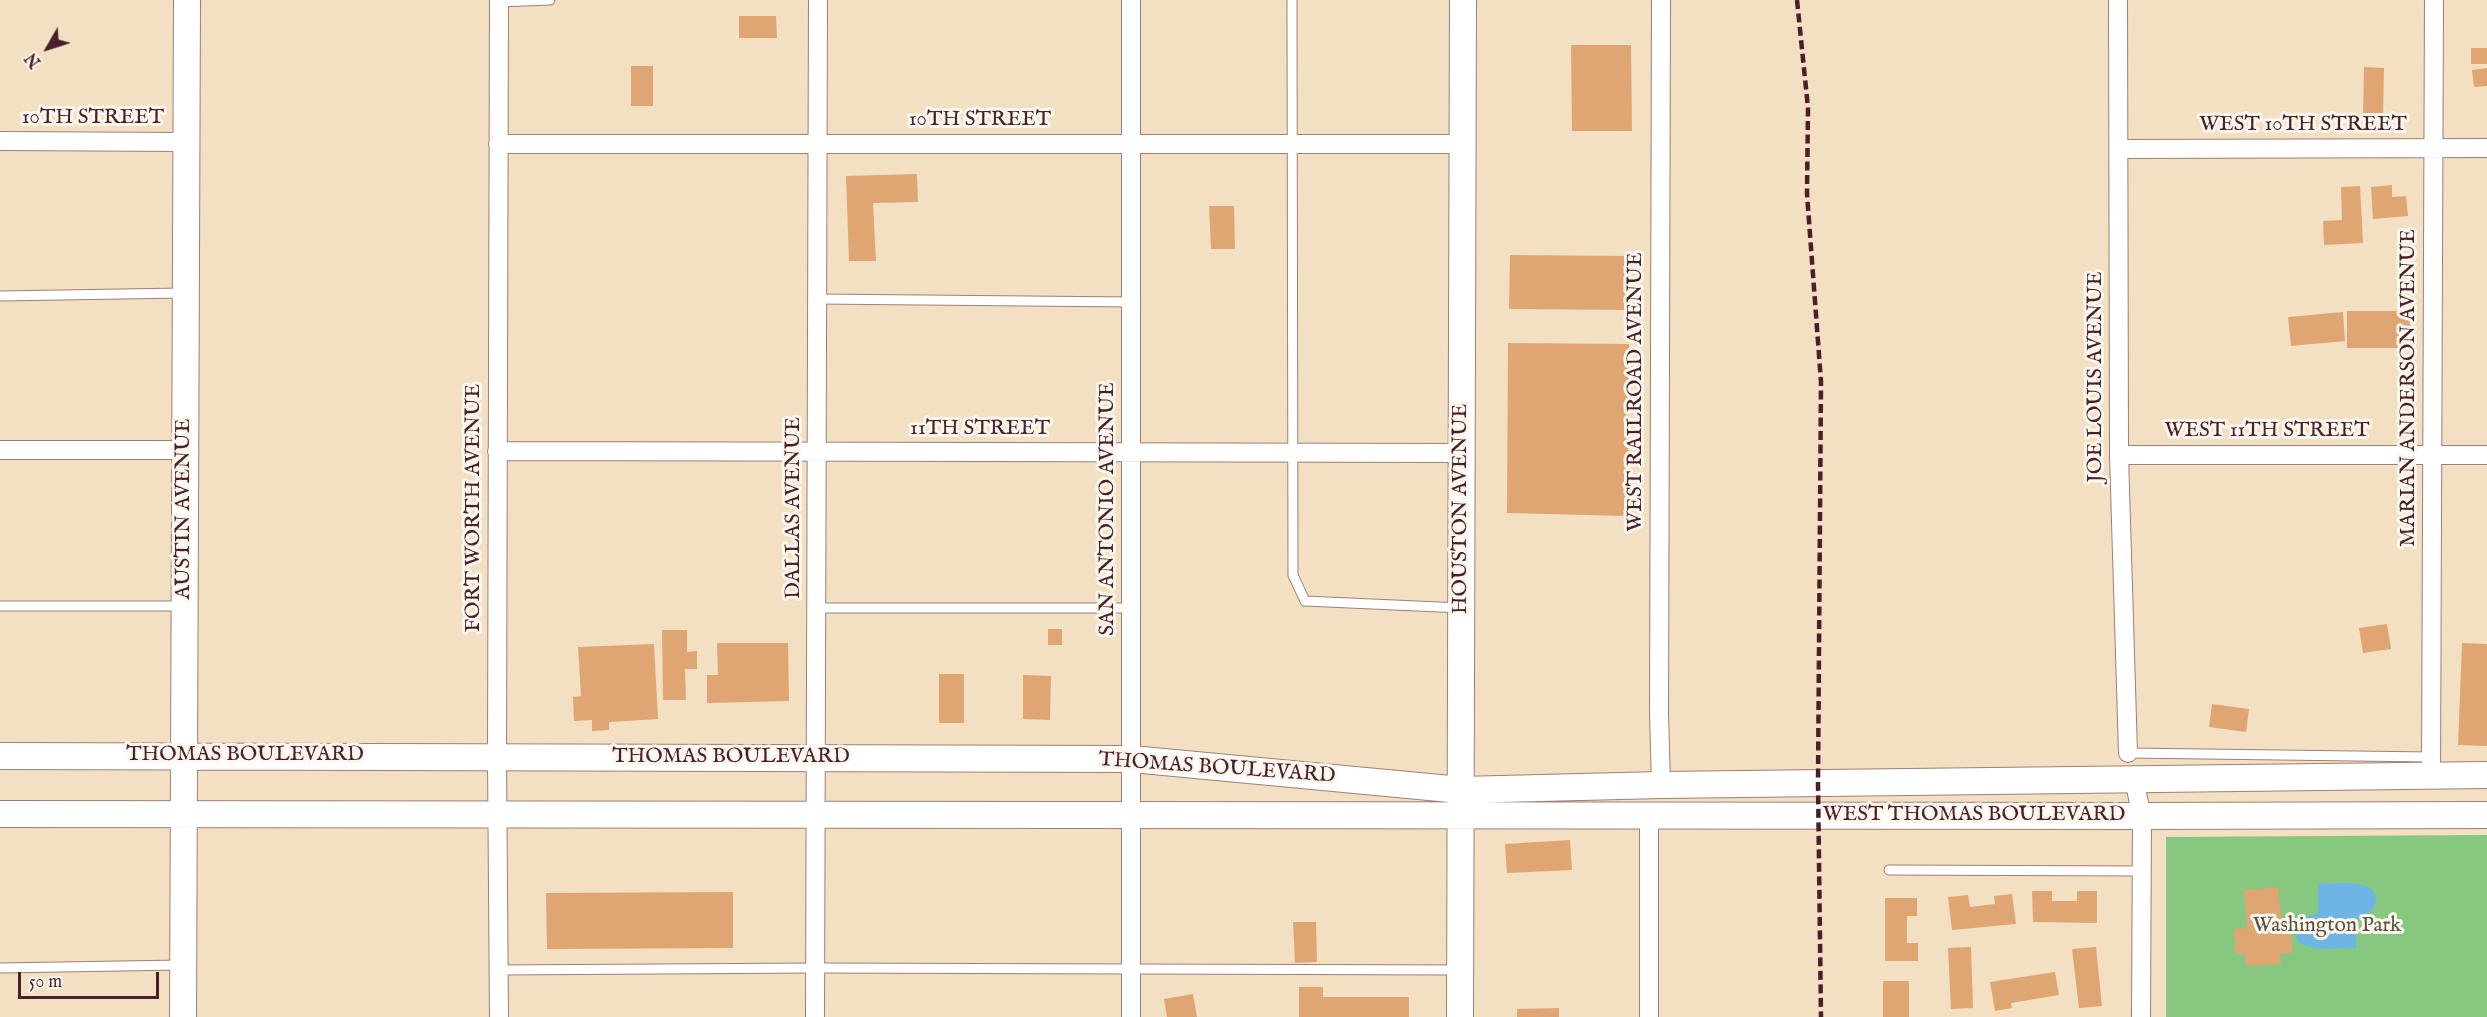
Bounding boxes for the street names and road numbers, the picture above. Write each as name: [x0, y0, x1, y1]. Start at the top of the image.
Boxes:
street label: 10TH STREET: [22, 106, 164, 132]
street label: 10TH STREET: [909, 108, 1051, 134]
street label: WEST 10TH STREET: [2199, 113, 2407, 139]
street label: MARIAN ANDERSON AVENUE: [2397, 229, 2423, 547]
street label: WEST RAILROAD AVENUE: [1624, 252, 1650, 532]
street label: JOE LOUIS AVENUE: [2084, 272, 2110, 482]
street label: SAN ANTONIO AVENUE: [1096, 382, 1122, 636]
street label: FORT WORTH AVENUE: [462, 384, 488, 632]
street label: HOUSTON AVENUE: [1449, 404, 1475, 614]
street label: DALLAS AVENUE: [782, 417, 808, 599]
street label: 11TH STREET: [910, 417, 1050, 443]
street label: AUSTIN AVENUE: [172, 419, 198, 599]
street label: WEST 11TH STREET: [2164, 419, 2370, 445]
street label: THOMAS BOULEVARD: [126, 743, 364, 769]
street label: THOMAS BOULEVARD: [612, 745, 850, 771]
street label: THOMAS BOULEVARD: [1098, 748, 1336, 790]
street label: WEST THOMAS BOULEVARD: [1823, 803, 2125, 829]

